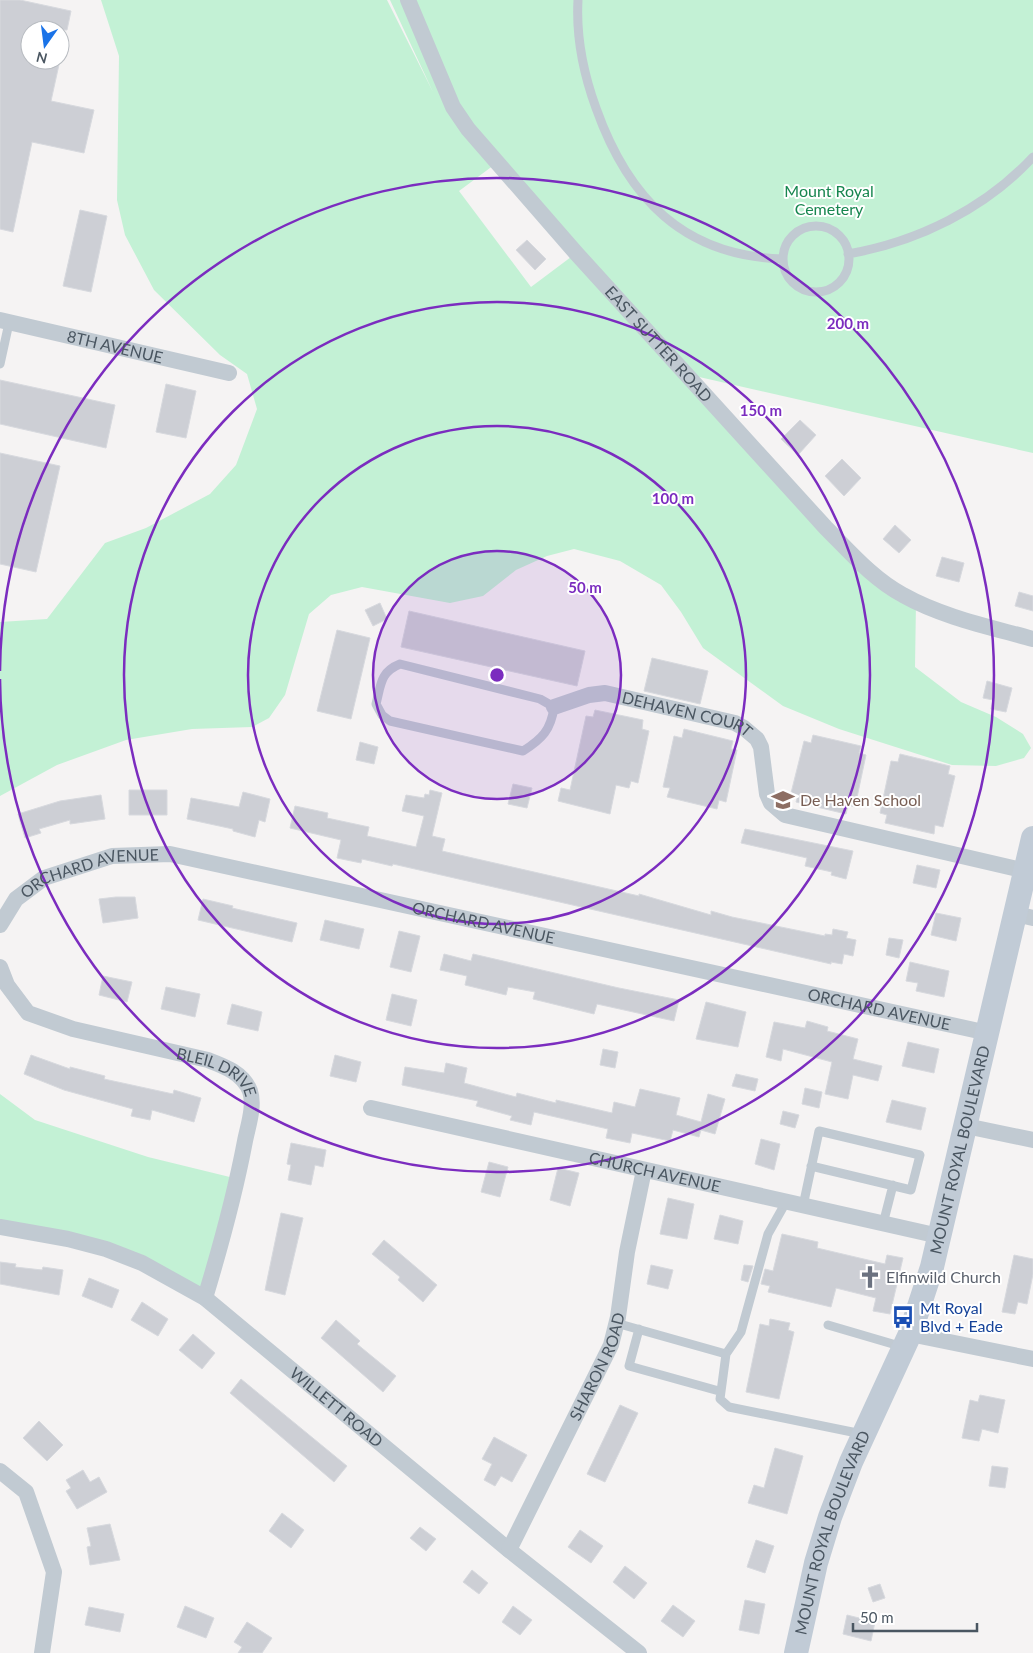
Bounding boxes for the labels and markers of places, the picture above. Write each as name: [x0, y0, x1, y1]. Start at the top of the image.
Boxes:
centre of rings: [488, 666, 506, 684]
school or university icon: De Haven School: [770, 787, 796, 813]
place label: De Haven School: [800, 790, 921, 809]
church icon: Elfinwild Church: [857, 1264, 883, 1290]
place label: Elfinwild Church: [886, 1267, 1001, 1286]
place label: Mt Royal Blvd + Eade: [920, 1298, 1003, 1335]
bus stop icon: Mt Royal Blvd + Eade: [890, 1304, 916, 1330]

